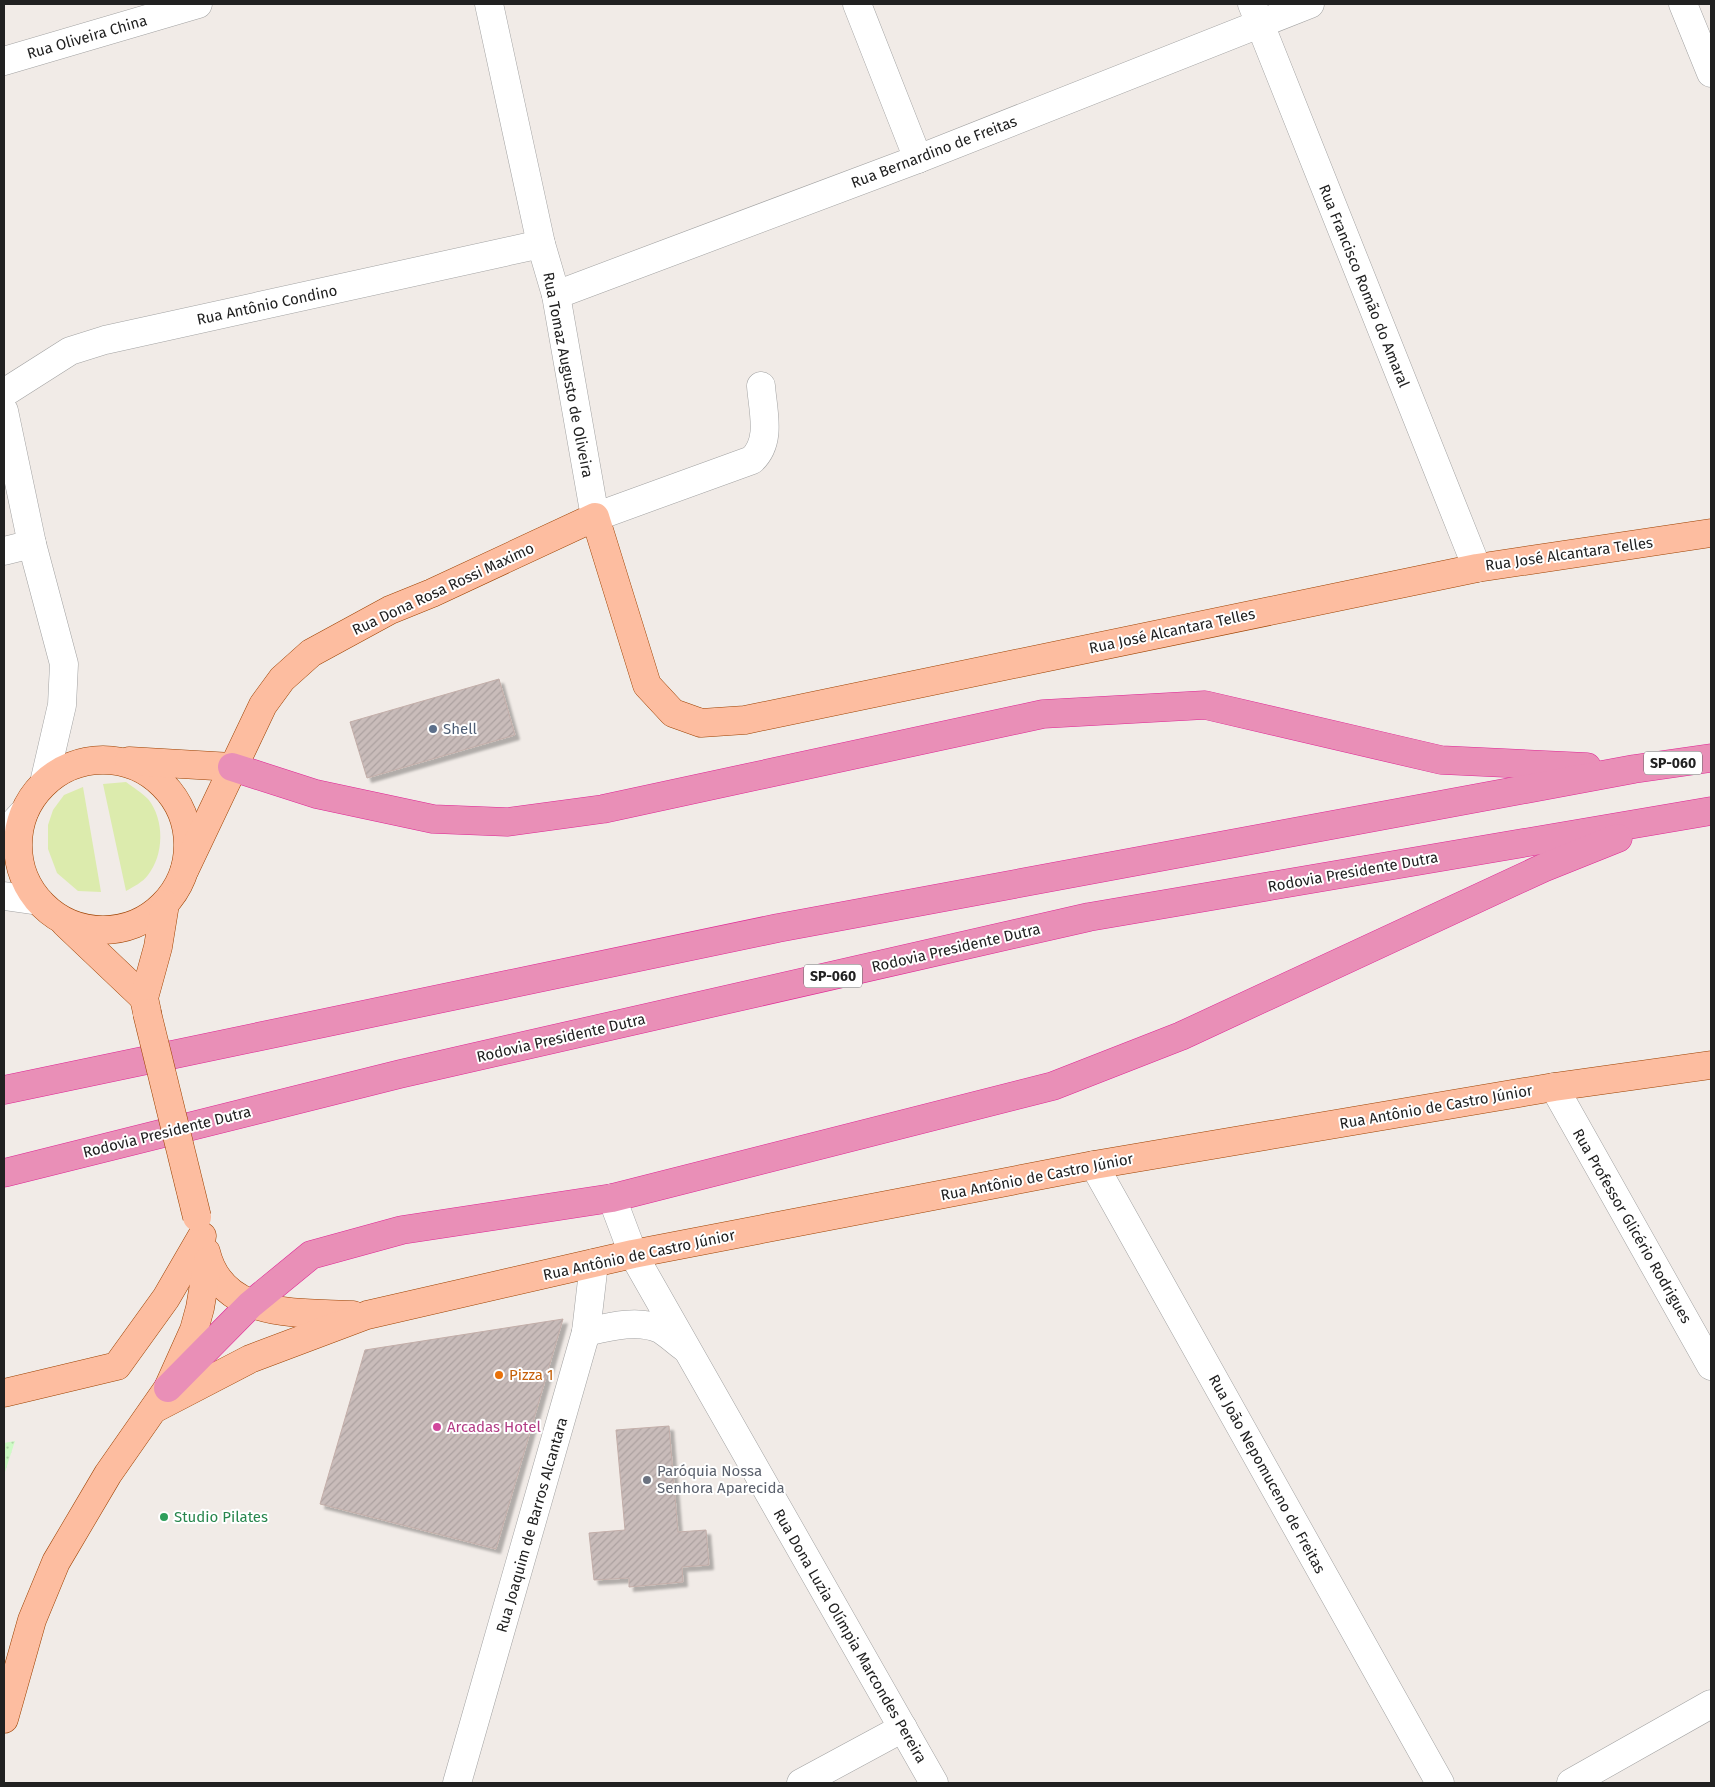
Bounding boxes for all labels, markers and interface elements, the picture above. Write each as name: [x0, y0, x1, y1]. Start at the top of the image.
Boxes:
street label: Rua Oliveira China: [25, 11, 149, 63]
street label: Rua Bernardino de Freitas: [849, 112, 1019, 192]
street label: Rua Francisco Romão do Amaral: [1315, 182, 1413, 391]
street label: Rua Tomaz Augusto de Oliveira: [539, 271, 597, 479]
street label: Rua Antônio Condino: [195, 281, 339, 329]
street label: Rua José Alcantara Telles: [1484, 533, 1654, 575]
street label: Rua Dona Rosa Rossi Maximo: [349, 539, 537, 639]
street label: Rua José Alcantara Telles: [1087, 605, 1257, 657]
place label: Shell: [443, 720, 478, 738]
marker: Shell: [427, 723, 439, 735]
road number: SP-060: [1644, 751, 1702, 774]
street label: Rodovia Presidente Dutra: [1266, 848, 1440, 896]
street label: Rodovia Presidente Dutra: [870, 920, 1042, 976]
road number: SP-060: [804, 964, 862, 988]
street label: Rodovia Presidente Dutra: [475, 1010, 647, 1066]
street label: Rua Antônio de Castro Júnior: [1338, 1081, 1534, 1133]
street label: Rodovia Presidente Dutra: [81, 1102, 253, 1162]
street label: Rua Professor Glicério Rodrigues: [1569, 1125, 1695, 1327]
street label: Rua Antônio de Castro Júnior: [939, 1149, 1135, 1205]
street label: Rua Antônio de Castro Júnior: [541, 1226, 737, 1284]
place label: Pizza 1: [509, 1366, 553, 1384]
marker: Pizza 1: [493, 1369, 505, 1381]
street label: Rua João Nepomuceno de Freitas: [1205, 1372, 1329, 1576]
street label: Rua Joaquim de Barros Alcantara: [493, 1415, 571, 1635]
place label: Arcadas Hotel: [447, 1418, 541, 1436]
marker: Arcadas Hotel: [431, 1421, 443, 1433]
place label: Paróquia Nossa Senhora Aparecida: [657, 1462, 785, 1497]
marker: Paróquia Nossa Senhora Aparecida: [641, 1474, 653, 1486]
street label: Rua Dona Luzia Olímpia Marcondes Pereira: [770, 1506, 930, 1766]
place label: Studio Pilates: [174, 1508, 268, 1526]
marker: Studio Pilates: [158, 1511, 170, 1523]

